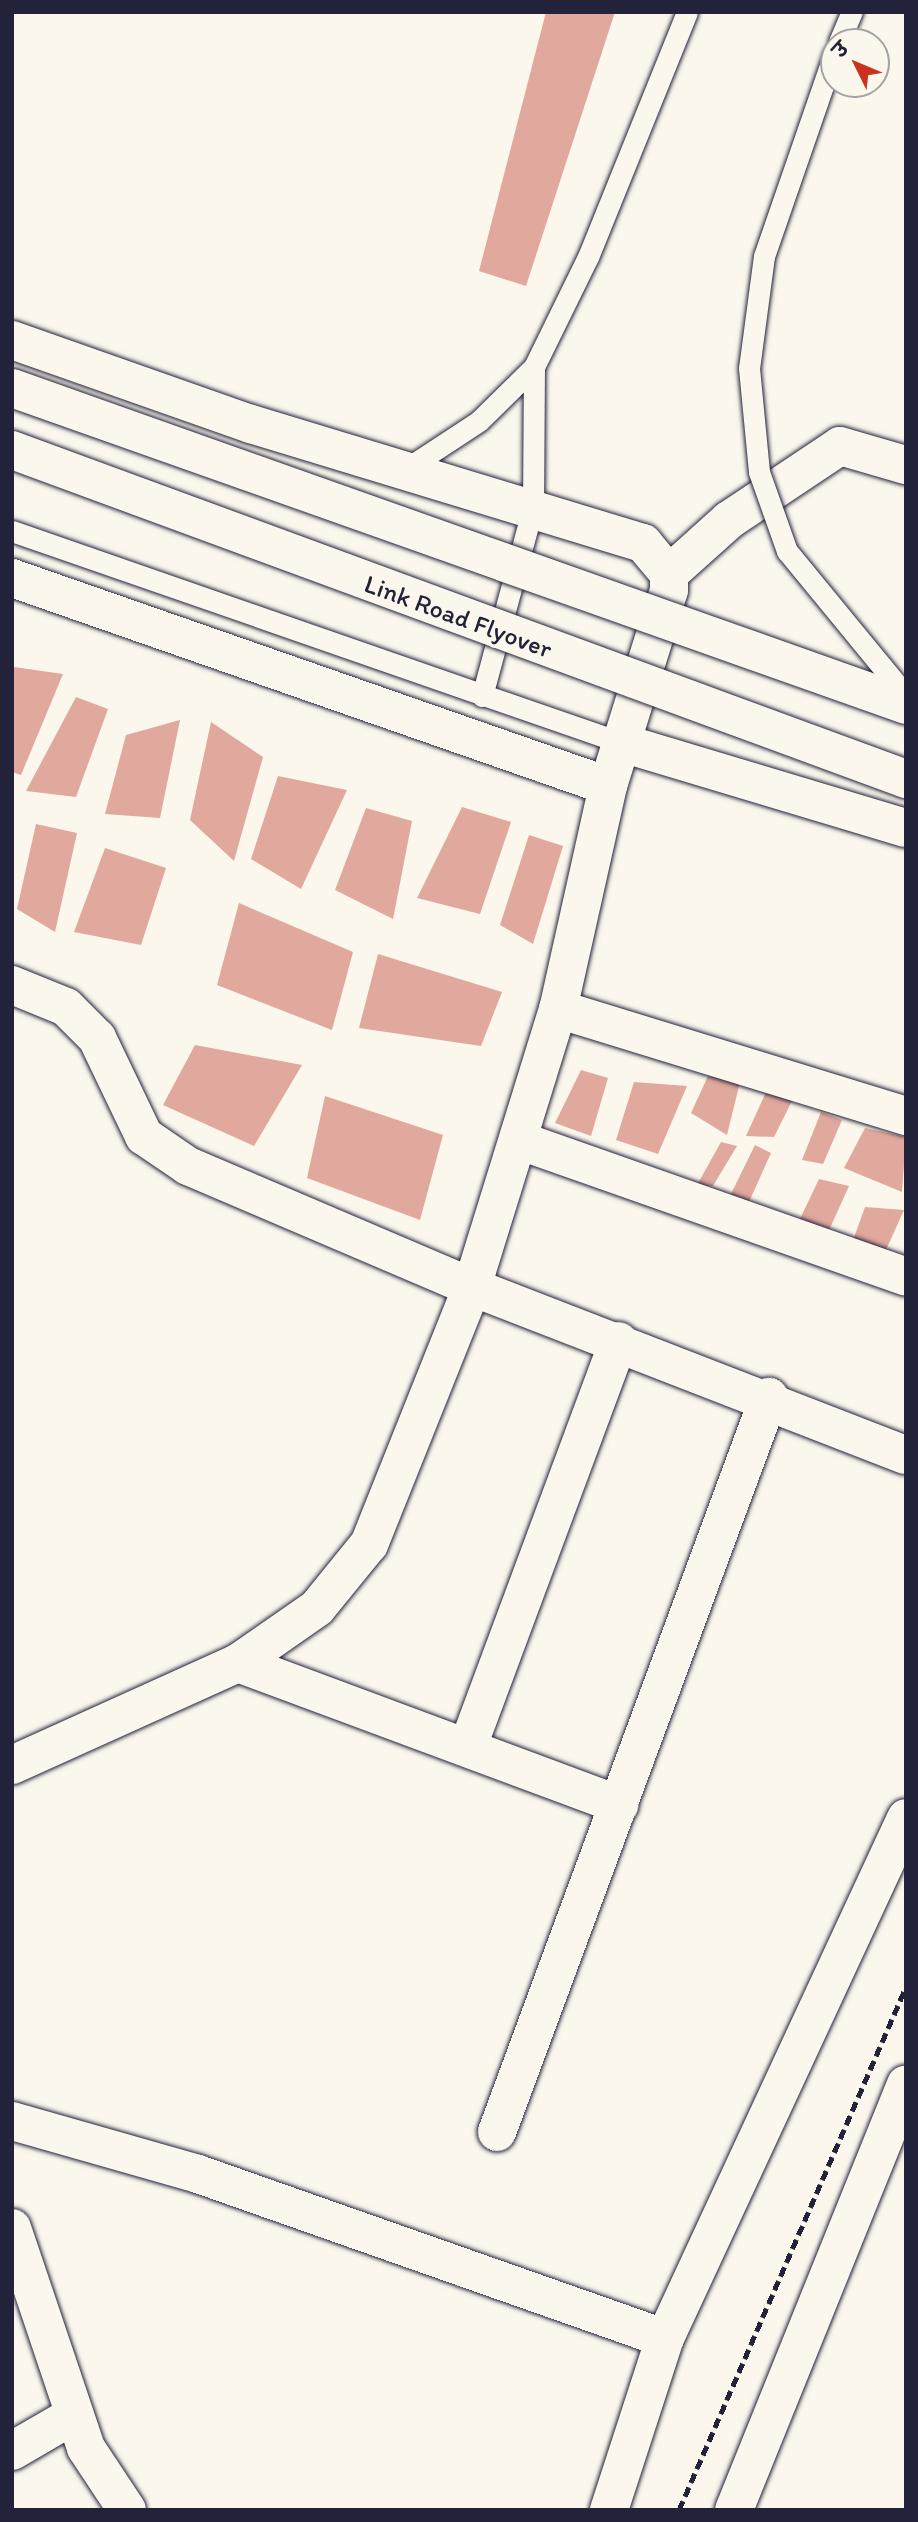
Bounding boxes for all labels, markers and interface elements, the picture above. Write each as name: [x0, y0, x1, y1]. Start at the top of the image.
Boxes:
north arrow: [820, 28, 890, 98]
text: उ: [828, 37, 853, 62]
street label: Link Road Flyover: [360, 569, 556, 665]

